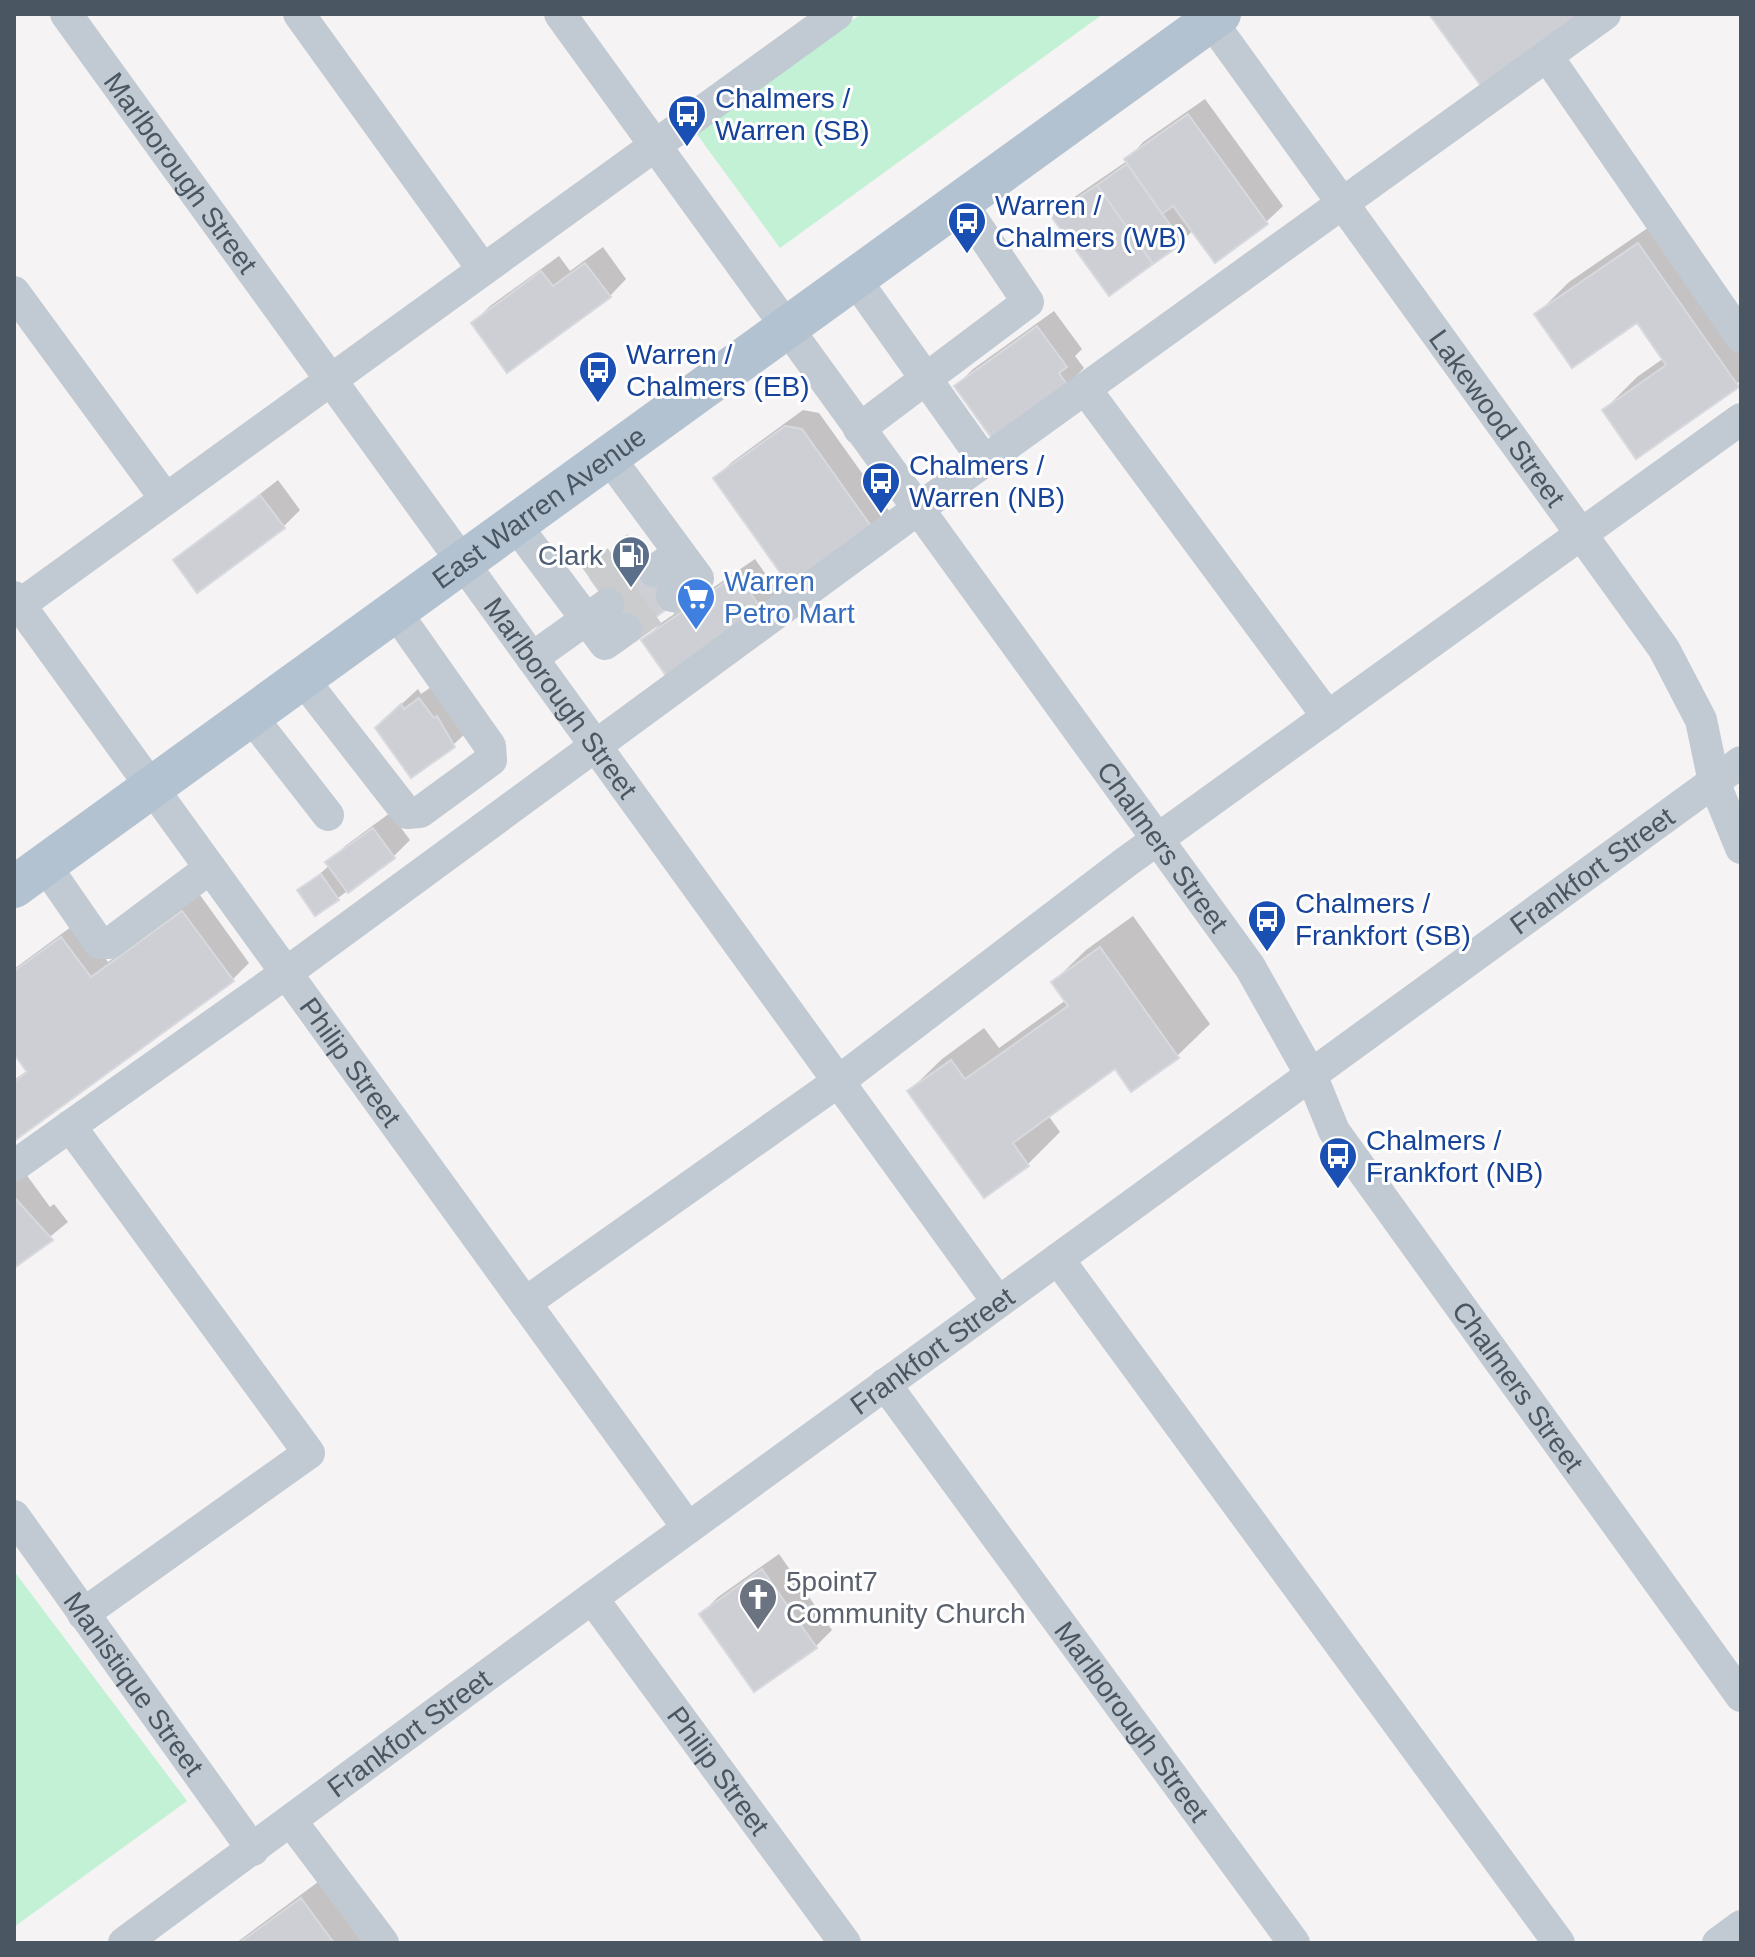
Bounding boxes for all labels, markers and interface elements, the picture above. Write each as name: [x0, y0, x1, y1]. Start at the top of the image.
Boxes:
street label: Marlborough Street: [98, 67, 264, 279]
place label: Chalmers / Warren (SB): [715, 83, 870, 146]
bus stop icon: Chalmers / Warren (SB): [666, 93, 708, 148]
place label: Warren / Chalmers (WB): [995, 190, 1186, 253]
bus stop icon: Warren / Chalmers (WB): [946, 200, 988, 255]
street label: Lakewood Street: [1423, 324, 1572, 512]
place label: Warren / Chalmers (EB): [626, 339, 810, 402]
bus stop icon: Warren / Chalmers (EB): [577, 349, 619, 404]
street label: East Warren Avenue: [426, 420, 651, 594]
place label: Chalmers / Warren (NB): [909, 450, 1065, 513]
bus stop icon: Chalmers / Warren (NB): [860, 460, 902, 515]
fuel station icon: Clark: [610, 534, 652, 589]
place label: Clark: [538, 540, 604, 571]
place label: Warren Petro Mart: [724, 566, 855, 629]
supermarket icon: Warren Petro Mart: [675, 576, 717, 631]
street label: Marlborough Street: [478, 592, 644, 804]
street label: Chalmers Street: [1091, 756, 1235, 938]
street label: Frankfort Street: [1504, 801, 1680, 940]
place label: Chalmers / Frankfort (SB): [1295, 888, 1471, 951]
bus stop icon: Chalmers / Frankfort (SB): [1246, 898, 1288, 953]
street label: Philip Street: [294, 992, 408, 1132]
place label: Chalmers / Frankfort (NB): [1366, 1125, 1543, 1188]
bus stop icon: Chalmers / Frankfort (NB): [1317, 1135, 1359, 1190]
street label: Frankfort Street: [844, 1281, 1020, 1420]
street label: Chalmers Street: [1446, 1295, 1590, 1478]
place label: 5point7 Community Church: [786, 1566, 1026, 1629]
church icon: 5point7 Community Church: [737, 1576, 779, 1631]
street label: Manistique Street: [58, 1586, 210, 1781]
street label: Marlborough Street: [1049, 1615, 1215, 1827]
street label: Frankfort Street: [321, 1663, 497, 1803]
street label: Philip Street: [661, 1700, 776, 1841]

